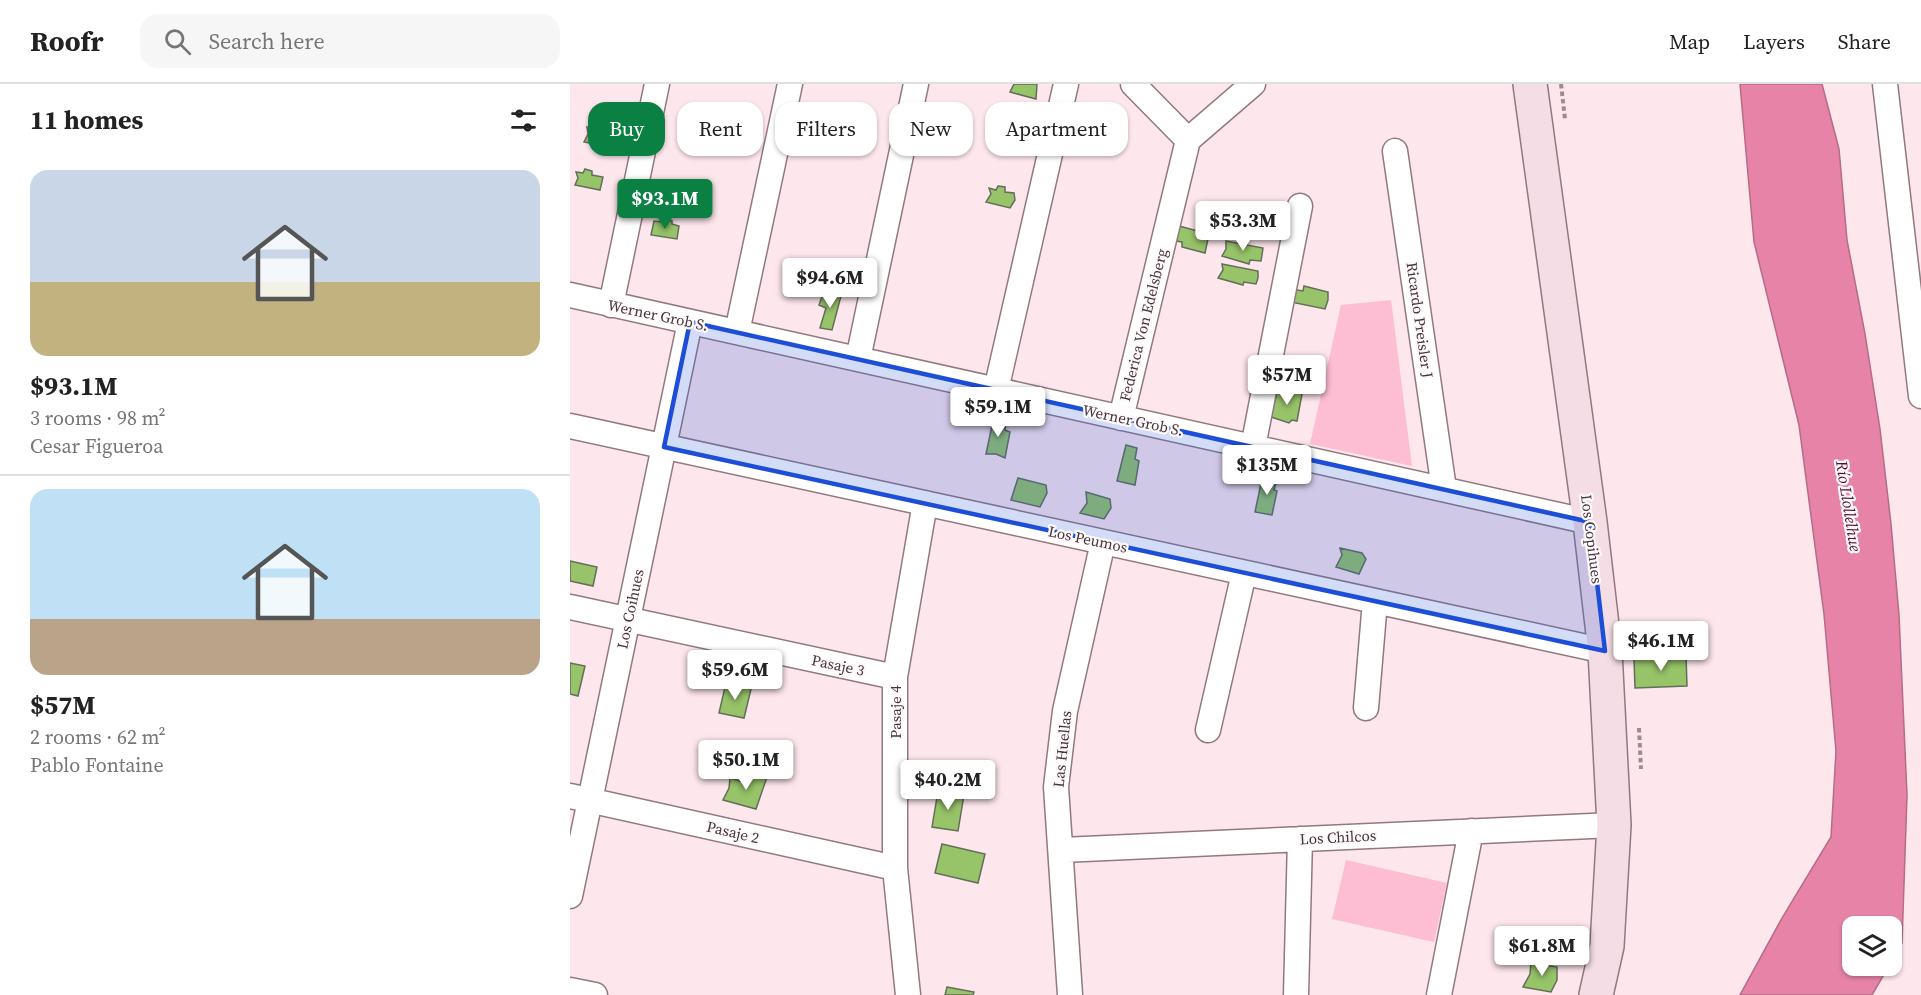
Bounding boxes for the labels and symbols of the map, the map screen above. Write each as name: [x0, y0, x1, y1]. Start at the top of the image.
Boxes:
pin: $93.1M: [616, 179, 714, 230]
pin: $53.3M: [1194, 201, 1292, 252]
street label: Federica Von Edelsberg: [1114, 246, 1172, 404]
pin: $94.6M: [781, 258, 879, 309]
street label: Ricardo Preisler J: [1401, 261, 1439, 380]
street label: Werner Grob S.: [606, 294, 710, 336]
pin: $57M: [1251, 355, 1323, 406]
pin: $59.1M: [949, 387, 1047, 438]
street label: Werner Grob S.: [1081, 399, 1185, 441]
pin: $135M: [1225, 445, 1309, 496]
water label: Río Llollelhue: [1831, 458, 1867, 554]
street label: Los Copihues: [1576, 493, 1608, 585]
street label: Los Peumos: [1047, 520, 1129, 558]
street label: Los Coihues: [611, 567, 649, 651]
pin: $46.1M: [1612, 621, 1710, 672]
street label: Pasaje 3: [810, 649, 866, 681]
pin: $59.6M: [686, 650, 784, 701]
street label: Pasaje 4: [885, 685, 906, 739]
street label: Las Huellas: [1048, 710, 1076, 788]
pin: $50.1M: [697, 740, 795, 791]
pin: $40.2M: [899, 760, 997, 811]
street label: Pasaje 2: [705, 816, 761, 848]
street label: Los Chilcos: [1299, 825, 1377, 849]
pin: $61.8M: [1493, 926, 1591, 977]

